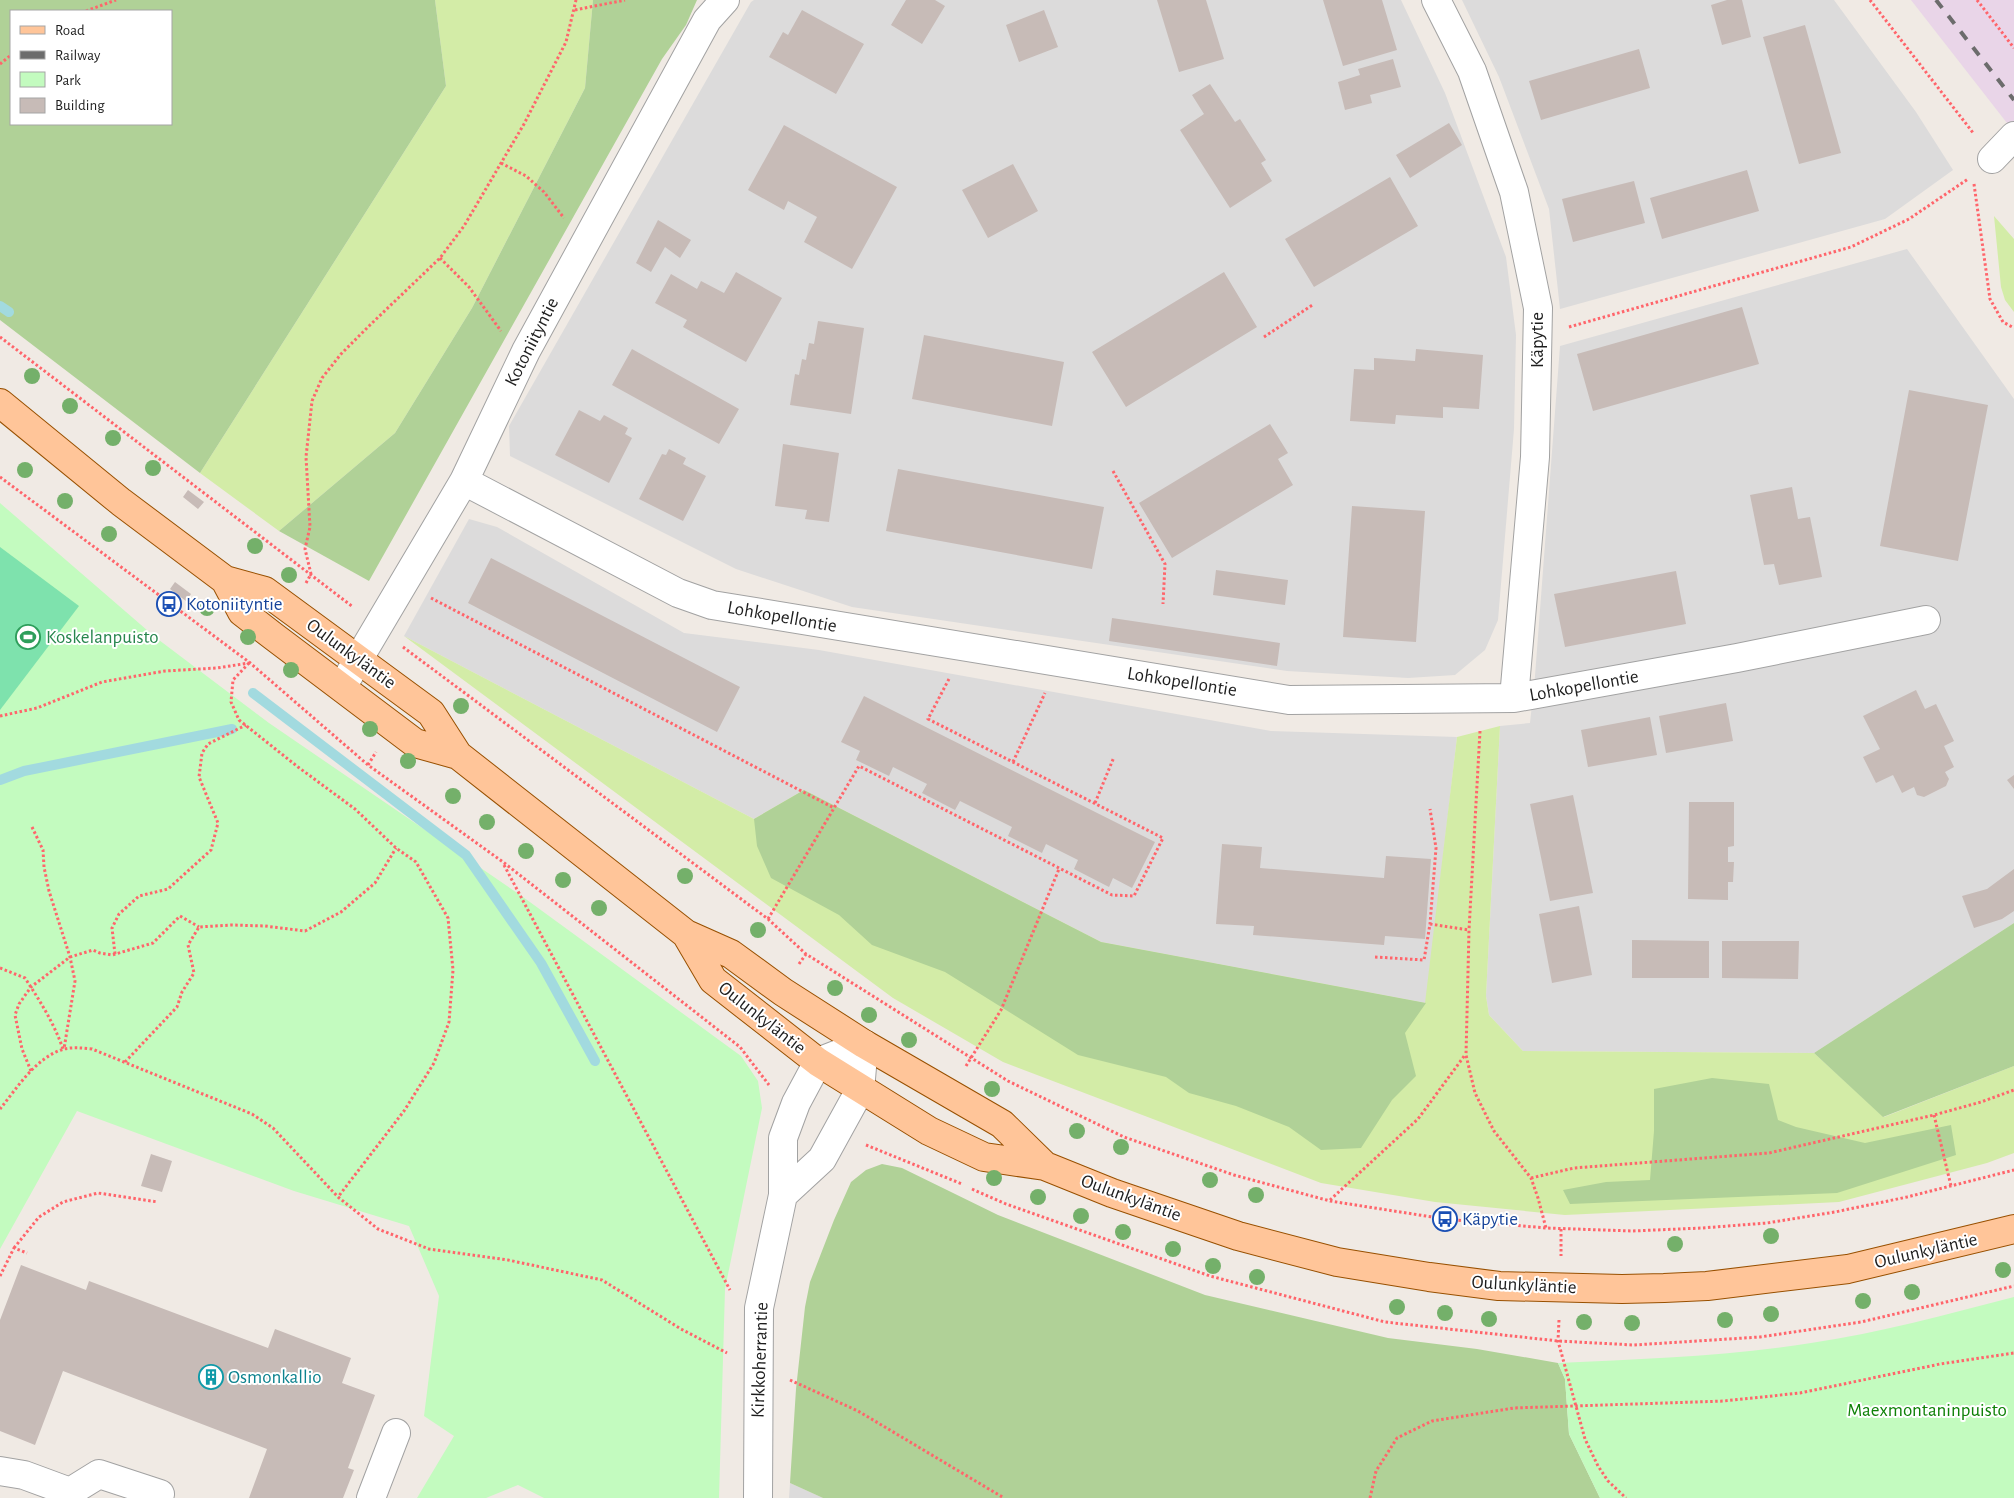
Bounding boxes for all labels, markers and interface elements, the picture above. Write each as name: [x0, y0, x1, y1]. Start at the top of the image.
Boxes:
legend: [10, 10, 172, 125]
text: Road: [55, 23, 85, 38]
text: Railway: [55, 48, 101, 63]
text: Park: [55, 73, 81, 88]
text: Building: [55, 98, 105, 113]
street label: Kotoniityntie: [502, 295, 562, 389]
street label: Käpytie: [1528, 312, 1547, 368]
bus stop icon: Kotoniityntie: [156, 591, 182, 617]
place label: Kotoniityntie: [186, 595, 283, 614]
street label: Lohkopellontie: [726, 598, 838, 636]
street label: Oulunkyläntie: [303, 615, 399, 693]
sports icon: Koskelanpuisto: [15, 624, 41, 650]
place label: Koskelanpuisto: [46, 628, 159, 647]
street label: Lohkopellontie: [1126, 664, 1238, 700]
street label: Lohkopellontie: [1528, 667, 1640, 705]
street label: Oulunkyläntie: [715, 978, 809, 1058]
street label: Oulunkyläntie: [1078, 1171, 1184, 1225]
bus stop icon: Käpytie: [1432, 1206, 1458, 1232]
place label: Käpytie: [1462, 1210, 1518, 1229]
street label: Oulunkyläntie: [1873, 1230, 1979, 1272]
street label: Oulunkyläntie: [1471, 1273, 1577, 1297]
street label: Kirkkoherrantie: [748, 1302, 772, 1418]
building icon: Osmonkallio: [198, 1364, 224, 1390]
place label: Osmonkallio: [228, 1368, 322, 1387]
park label: Maexmontaninpuisto: [1847, 1401, 2007, 1420]

